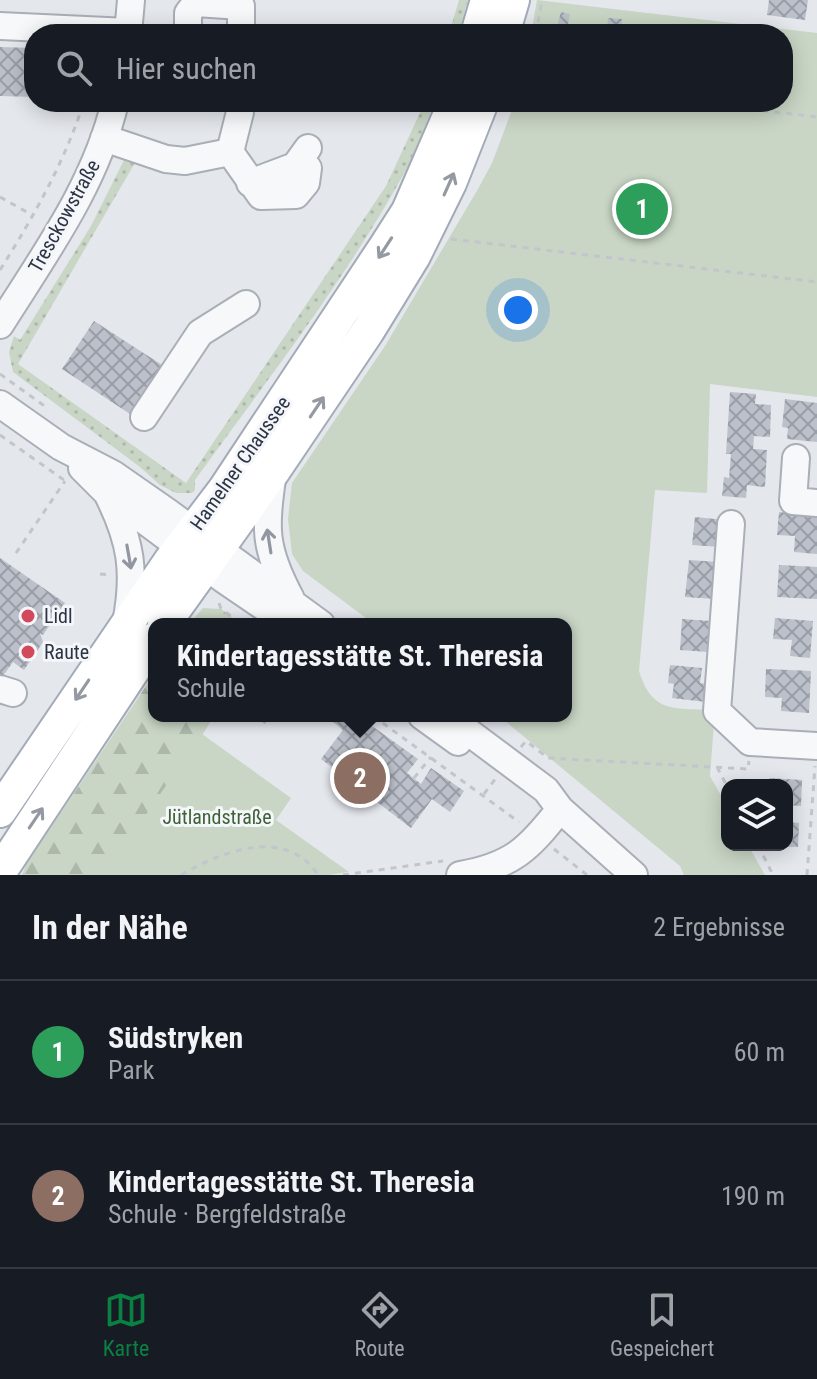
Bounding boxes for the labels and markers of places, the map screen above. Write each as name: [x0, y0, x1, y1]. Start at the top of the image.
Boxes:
pin: 1: [616, 179, 668, 239]
place label: Lidl: [44, 604, 73, 628]
marker: Lidl: [19, 607, 37, 625]
place label: Raute: [44, 640, 89, 664]
marker: Raute: [19, 643, 37, 661]
pin: 2: [334, 748, 386, 808]

